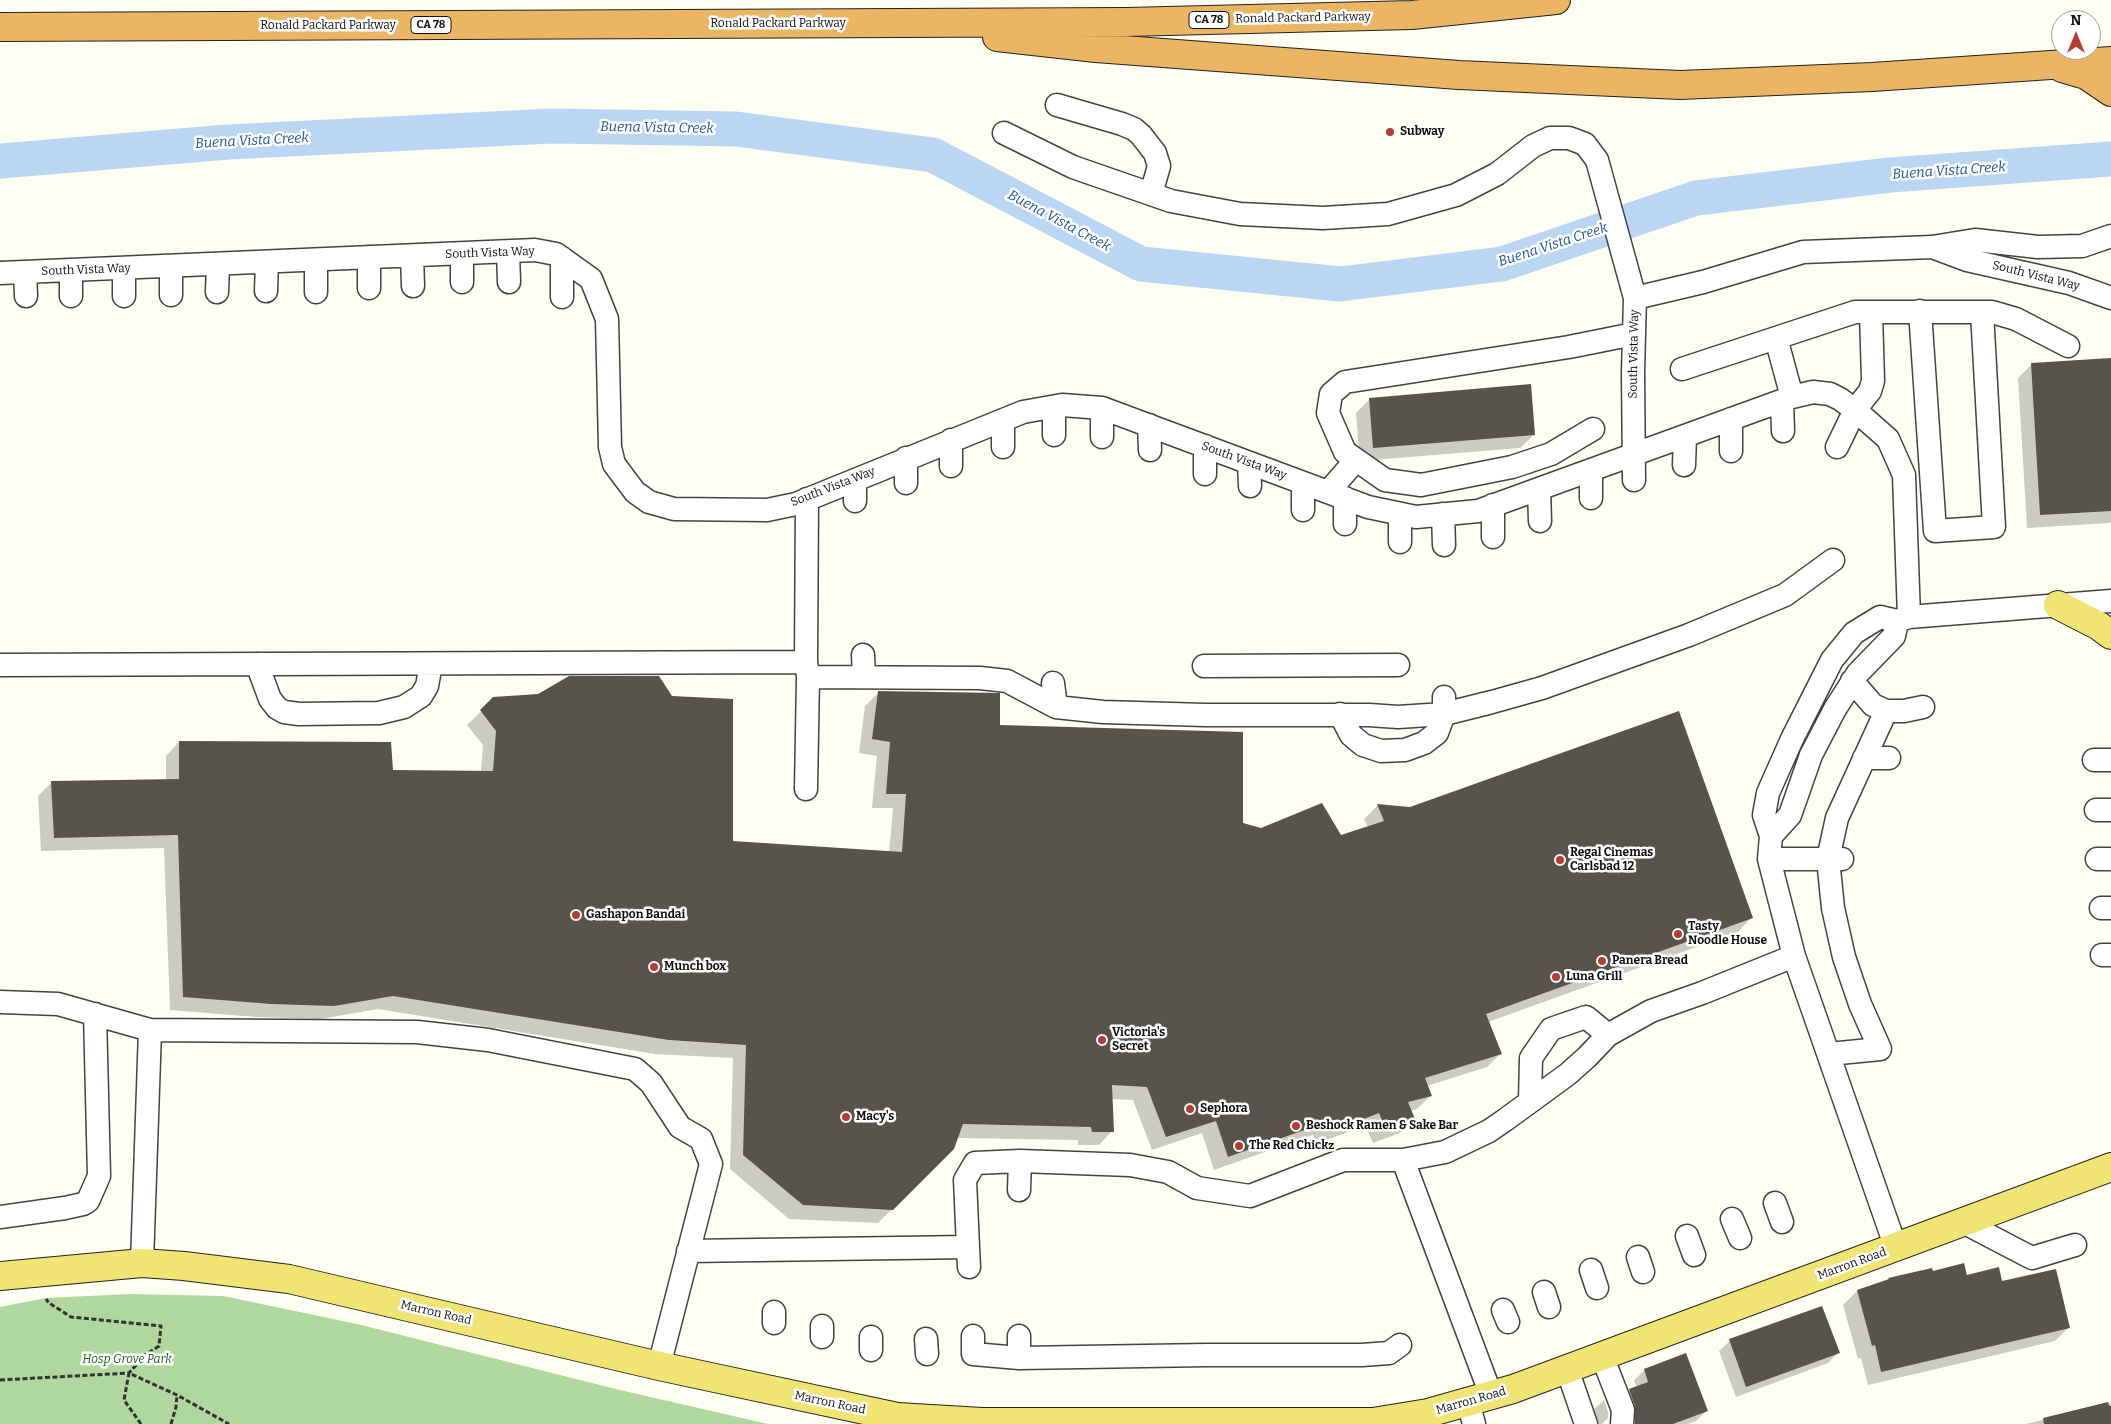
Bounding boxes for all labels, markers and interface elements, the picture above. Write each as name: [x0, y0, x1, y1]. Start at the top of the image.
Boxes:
street label: Ronald Packard Parkway: [1235, 10, 1371, 26]
north arrow: [2051, 10, 2101, 60]
road number: CA 78: [1189, 12, 1229, 28]
text: N: [2071, 12, 2081, 29]
road number: CA 78: [411, 16, 451, 34]
street label: Ronald Packard Parkway: [710, 17, 846, 31]
street label: Ronald Packard Parkway: [260, 19, 396, 33]
water label: Buena Vista Creek: [600, 119, 714, 137]
place label: Subway: [1400, 125, 1444, 139]
marker: Subway: [1384, 126, 1396, 138]
water label: Buena Vista Creek: [195, 130, 309, 152]
water label: Buena Vista Creek: [1892, 159, 2006, 183]
water label: Buena Vista Creek: [1005, 187, 1113, 255]
water label: Buena Vista Creek: [1496, 219, 1610, 271]
street label: South Vista Way: [445, 244, 535, 262]
street label: South Vista Way: [1991, 258, 2081, 294]
street label: South Vista Way: [41, 261, 131, 279]
street label: South Vista Way: [1626, 309, 1642, 399]
street label: South Vista Way: [1199, 439, 1289, 483]
street label: South Vista Way: [789, 464, 877, 510]
place label: Regal Cinemas Carlsbad 12: [1570, 846, 1653, 874]
marker: Regal Cinemas Carlsbad 12: [1554, 854, 1566, 866]
place label: Gashapon Bandai: [586, 908, 685, 922]
marker: Gashapon Bandai: [570, 909, 582, 921]
place label: Tasty Noodle House: [1688, 920, 1767, 948]
marker: Tasty Noodle House: [1672, 928, 1684, 940]
place label: Panera Bread: [1612, 954, 1688, 968]
marker: Panera Bread: [1596, 955, 1608, 967]
place label: Munch box: [664, 960, 726, 974]
marker: Munch box: [648, 961, 660, 973]
place label: Luna Grill: [1566, 970, 1622, 984]
marker: Luna Grill: [1550, 971, 1562, 983]
place label: Victoria's Secret: [1112, 1026, 1165, 1054]
marker: Victoria's Secret: [1096, 1034, 1108, 1046]
place label: Sephora: [1200, 1102, 1248, 1116]
marker: Sephora: [1184, 1103, 1196, 1115]
place label: Macy's: [856, 1110, 894, 1124]
marker: Macy's: [840, 1111, 852, 1123]
place label: Beshock Ramen & Sake Bar: [1306, 1119, 1458, 1133]
marker: Beshock Ramen & Sake Bar: [1290, 1120, 1302, 1132]
place label: The Red Chickz: [1249, 1139, 1334, 1153]
marker: The Red Chickz: [1233, 1140, 1245, 1152]
street label: Marron Road: [1816, 1245, 1888, 1283]
street label: Marron Road: [399, 1298, 473, 1328]
park label: Hosp Grove Park: [82, 1353, 172, 1367]
street label: Marron Road: [1434, 1384, 1508, 1418]
street label: Marron Road: [793, 1388, 867, 1418]

